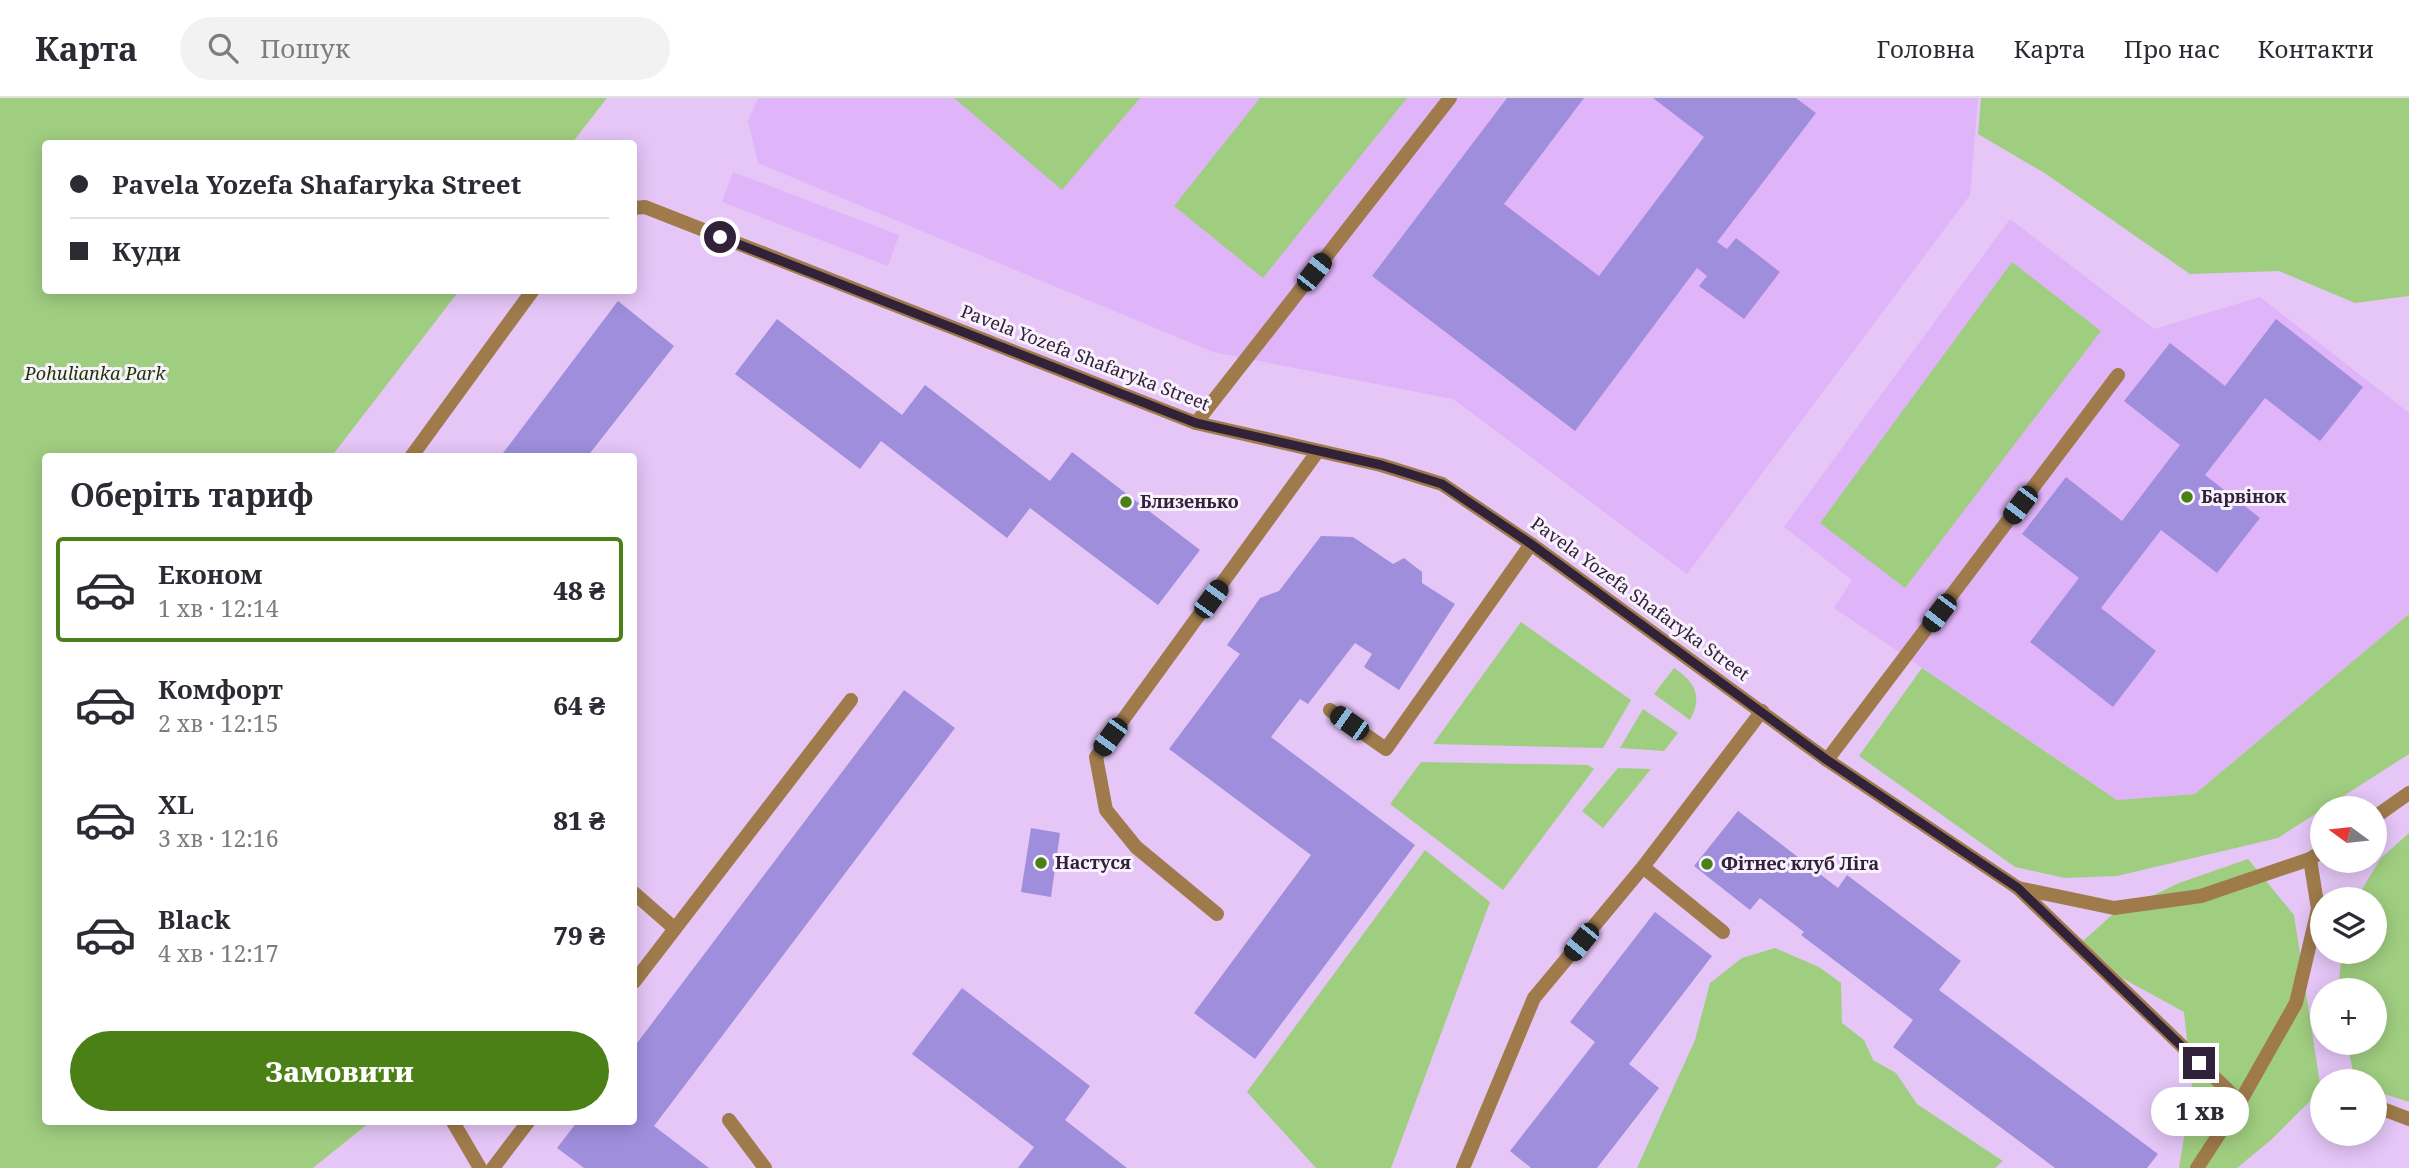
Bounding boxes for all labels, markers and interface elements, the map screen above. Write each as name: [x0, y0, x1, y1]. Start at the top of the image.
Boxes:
search box: [180, 17, 670, 80]
text: Карта: [35, 26, 138, 71]
icon: search: [204, 29, 242, 67]
text: Пошук: [260, 30, 350, 66]
text: Головна: [1876, 32, 1976, 65]
text: Карта: [2014, 32, 2086, 65]
text: Про нас: [2124, 32, 2220, 65]
text: Контакти: [2258, 32, 2374, 65]
text: Pavela Yozefa Shafaryka Street: [112, 166, 521, 202]
route start: [704, 221, 736, 253]
text: Куди: [112, 233, 181, 269]
car: [1293, 249, 1336, 295]
street label: Pavela Yozefa Shafaryka Street: [958, 298, 1213, 416]
park label: Pohulianka Park: [24, 361, 166, 385]
text: Оберіть тариф: [70, 473, 314, 516]
car: [1999, 482, 2042, 528]
place label: Барвінок: [2201, 484, 2287, 508]
place label: Близенько: [1140, 489, 1239, 513]
marker: Барвінок: [2179, 489, 2195, 505]
marker: Близенько: [1118, 494, 1134, 510]
street label: Pavela Yozefa Shafaryka Street: [1527, 511, 1755, 686]
text: Економ: [158, 556, 262, 592]
icon: car: [74, 558, 137, 621]
text: 48 ₴: [553, 572, 605, 608]
car: [1191, 576, 1232, 622]
car: [1918, 590, 1961, 636]
text: 1 хв · 12:14: [158, 592, 279, 624]
text: Комфорт: [158, 671, 283, 707]
icon: car: [74, 673, 137, 736]
text: 64 ₴: [553, 687, 605, 723]
car: [1326, 702, 1373, 744]
text: 2 хв · 12:15: [158, 707, 279, 739]
car: [1090, 714, 1131, 760]
text: XL: [158, 786, 194, 822]
icon: car: [74, 788, 137, 851]
north arrow: [2310, 796, 2387, 873]
map controls: [2310, 796, 2387, 1146]
text: 81 ₴: [553, 802, 605, 838]
text: 3 хв · 12:16: [158, 822, 279, 854]
place label: Настуся: [1055, 850, 1131, 874]
place label: Фітнес клуб Ліга: [1721, 851, 1879, 875]
marker: Настуся: [1033, 855, 1049, 871]
marker: Фітнес клуб Ліга: [1699, 856, 1715, 872]
button: layers: [2310, 887, 2387, 964]
text: Black: [158, 901, 231, 937]
icon: car: [74, 903, 137, 966]
text: 79 ₴: [553, 917, 605, 953]
car: [1560, 919, 1603, 965]
text: 4 хв · 12:17: [158, 937, 279, 969]
button: +: [2310, 978, 2387, 1055]
button: Замовити: [70, 1031, 609, 1111]
route end: [2183, 1047, 2215, 1079]
button: −: [2310, 1069, 2387, 1146]
callout: 1 хв: [2150, 1088, 2248, 1136]
text: 1 хв: [2176, 1095, 2224, 1127]

